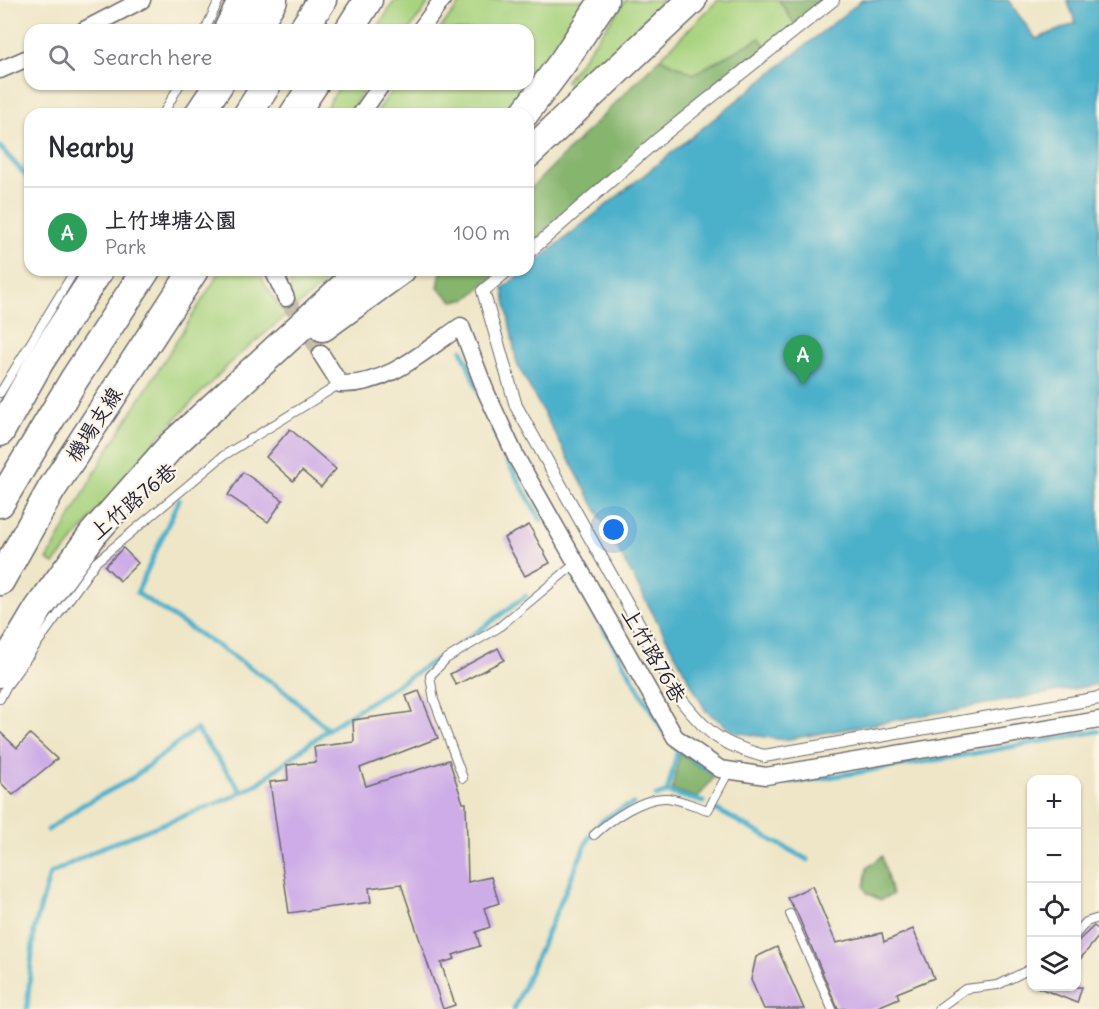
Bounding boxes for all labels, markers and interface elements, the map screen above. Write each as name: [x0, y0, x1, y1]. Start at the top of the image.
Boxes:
search box: [24, 24, 534, 90]
icon: search: [45, 41, 78, 74]
text: Search here: [93, 43, 212, 71]
text: Nearby: [48, 131, 134, 164]
text: 上竹埤塘公園: [105, 206, 237, 234]
text: A: [61, 220, 74, 245]
text: 100 m: [453, 220, 510, 245]
text: Park: [105, 234, 146, 259]
pin: A: [784, 336, 822, 385]
street label: 機場支線: [60, 381, 128, 467]
street label: 上竹路76巷: [84, 457, 182, 545]
your location: [599, 515, 628, 544]
street label: 上竹路76巷: [616, 602, 692, 708]
map controls: [1027, 775, 1081, 991]
button: +: [1027, 775, 1081, 829]
button: −: [1027, 829, 1081, 883]
button: locate: [1027, 883, 1081, 937]
button: layers: [1027, 937, 1081, 991]

